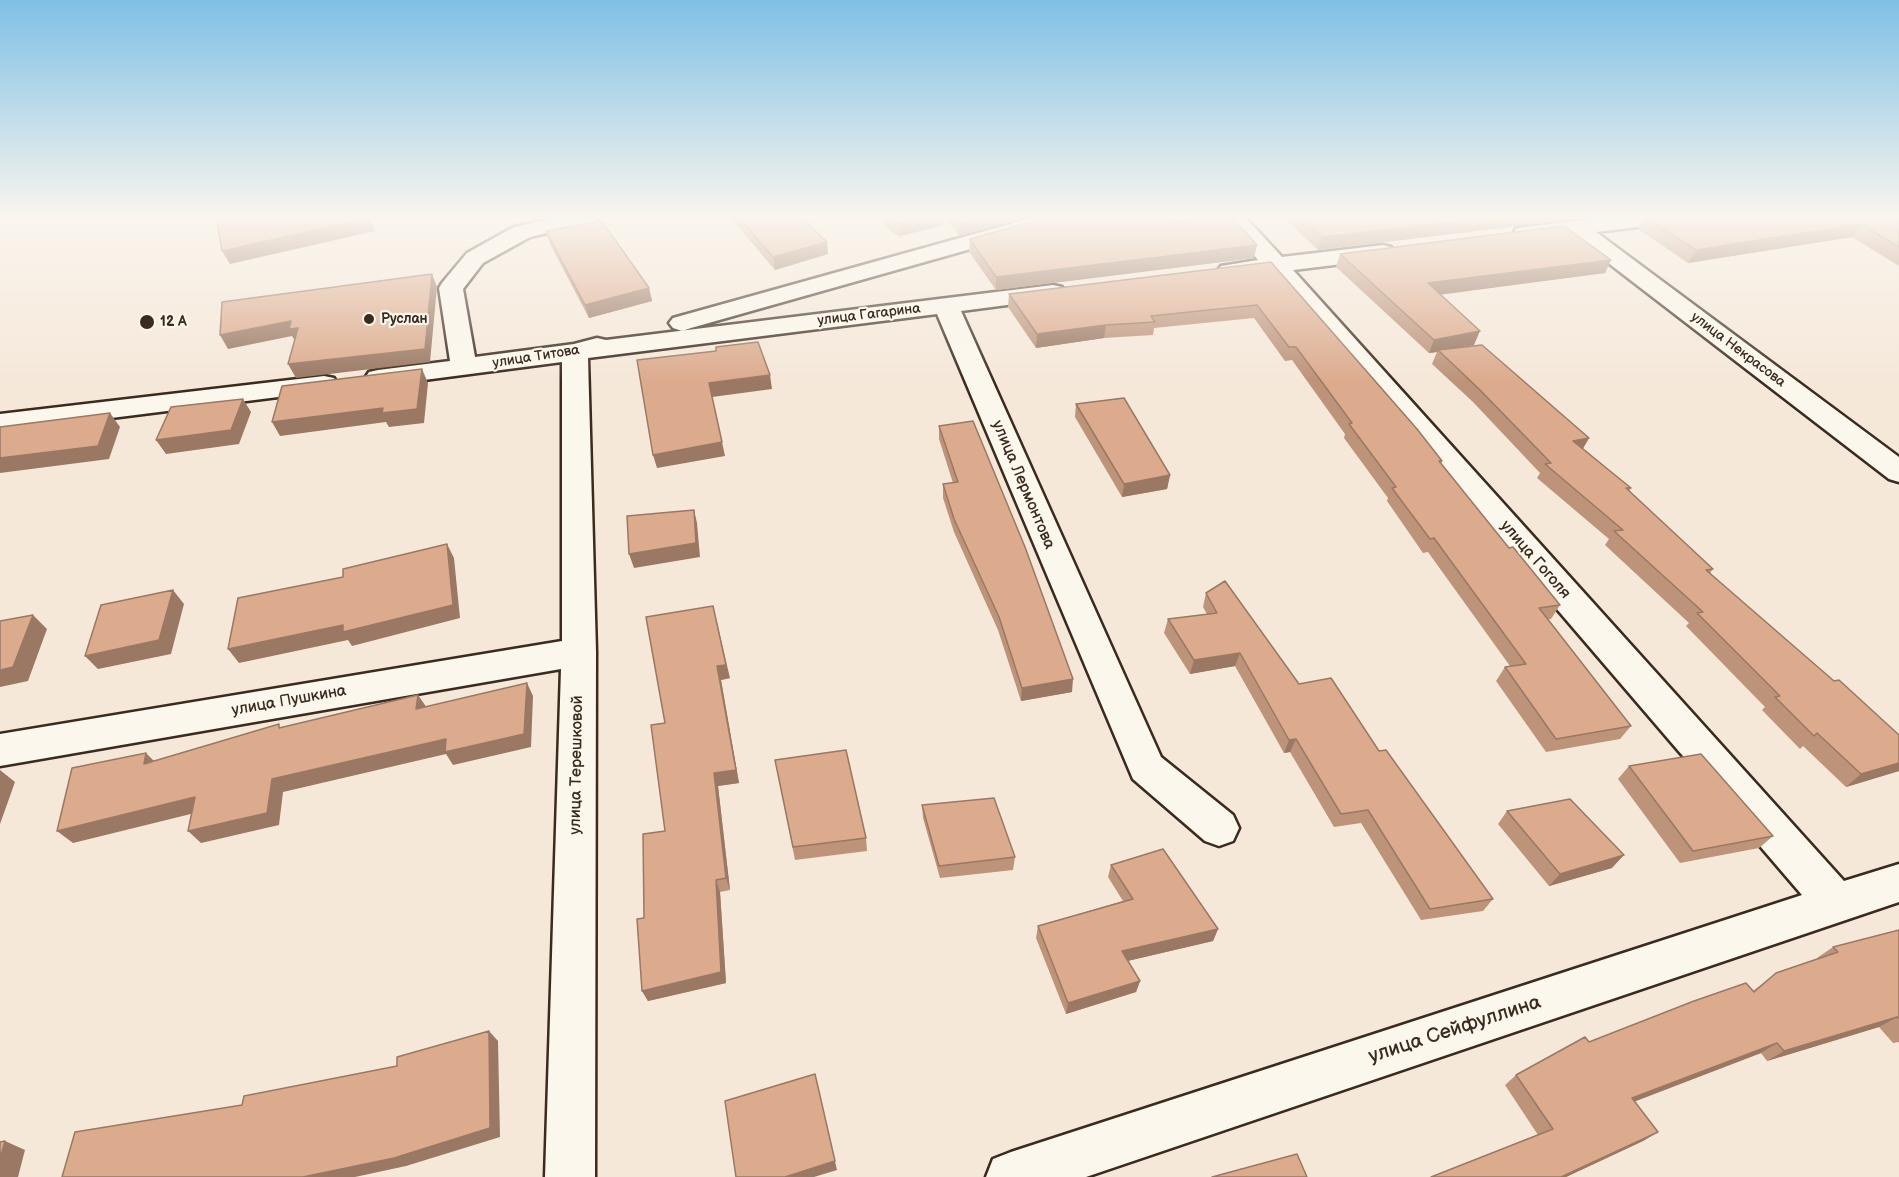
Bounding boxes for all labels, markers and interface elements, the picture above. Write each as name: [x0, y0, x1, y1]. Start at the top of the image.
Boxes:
street label: улица Гагарина: [816, 300, 922, 330]
street label: улица Некрасова: [1687, 309, 1789, 391]
place label: Руслан: [381, 311, 428, 327]
marker: Руслан: [362, 312, 376, 326]
marker: 12 А: [138, 313, 156, 331]
place label: 12 А: [160, 314, 187, 330]
street label: улица Титова: [491, 342, 581, 372]
street label: улица Лермонтова: [987, 418, 1059, 552]
street label: улица Гоголя: [1496, 517, 1574, 603]
street label: улица Пушкина: [230, 681, 348, 721]
street label: улица Терешковой: [566, 695, 588, 835]
street label: улица Сейфуллина: [1366, 991, 1544, 1069]

